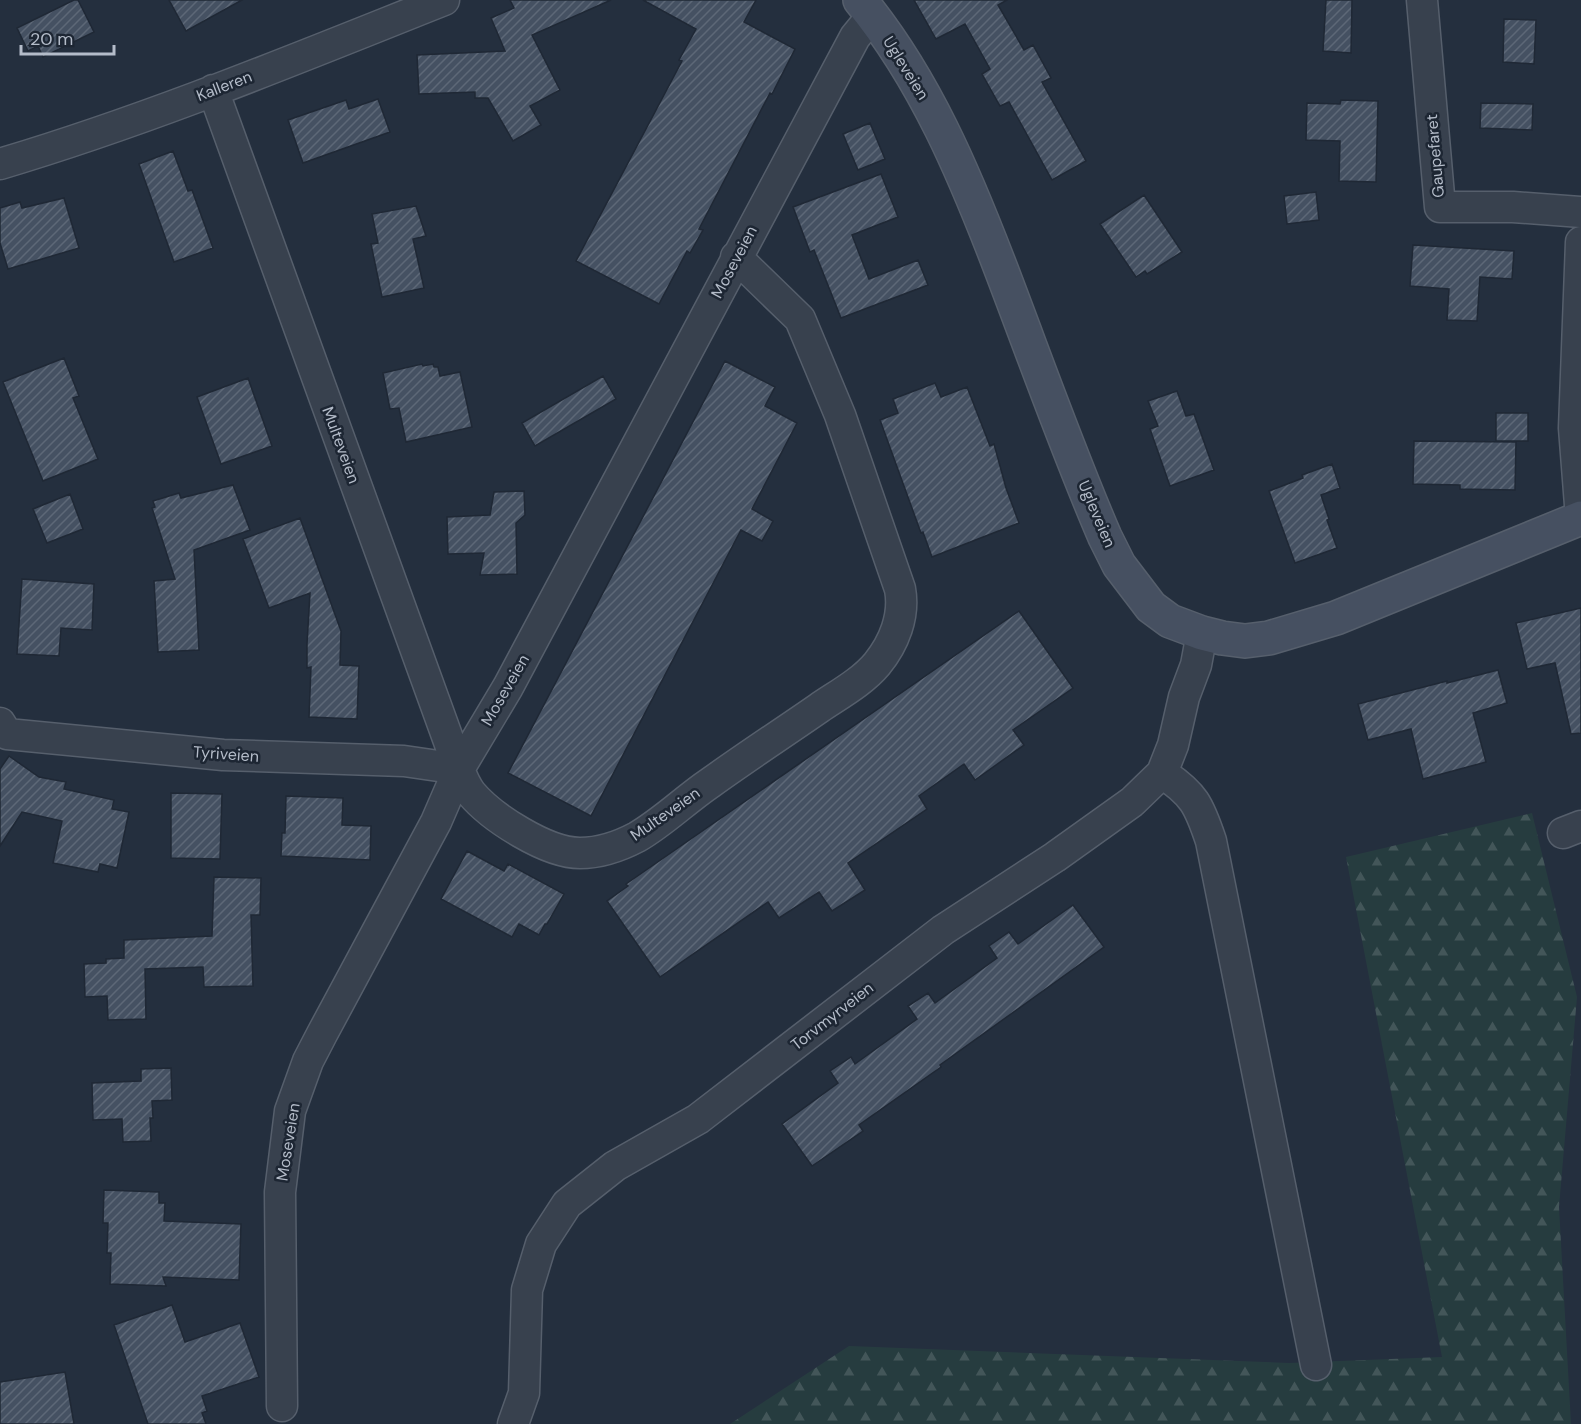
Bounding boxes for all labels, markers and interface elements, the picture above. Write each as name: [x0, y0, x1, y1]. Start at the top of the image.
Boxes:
scale bar: [21, 18, 114, 56]
text: 20 m: [30, 27, 73, 51]
street label: Ugleveien: [878, 32, 934, 104]
street label: Kalleren: [193, 66, 255, 106]
street label: Gaupefaret: [1421, 113, 1449, 199]
street label: Moseveien: [706, 222, 762, 302]
street label: Multeveien: [317, 404, 365, 486]
street label: Ugleveien: [1073, 477, 1121, 551]
street label: Moseveien: [476, 651, 534, 729]
street label: Tyriveien: [192, 741, 260, 767]
street label: Multeveien: [626, 782, 704, 846]
street label: Torvmyrveien: [786, 977, 878, 1055]
street label: Moseveien: [271, 1101, 305, 1183]

